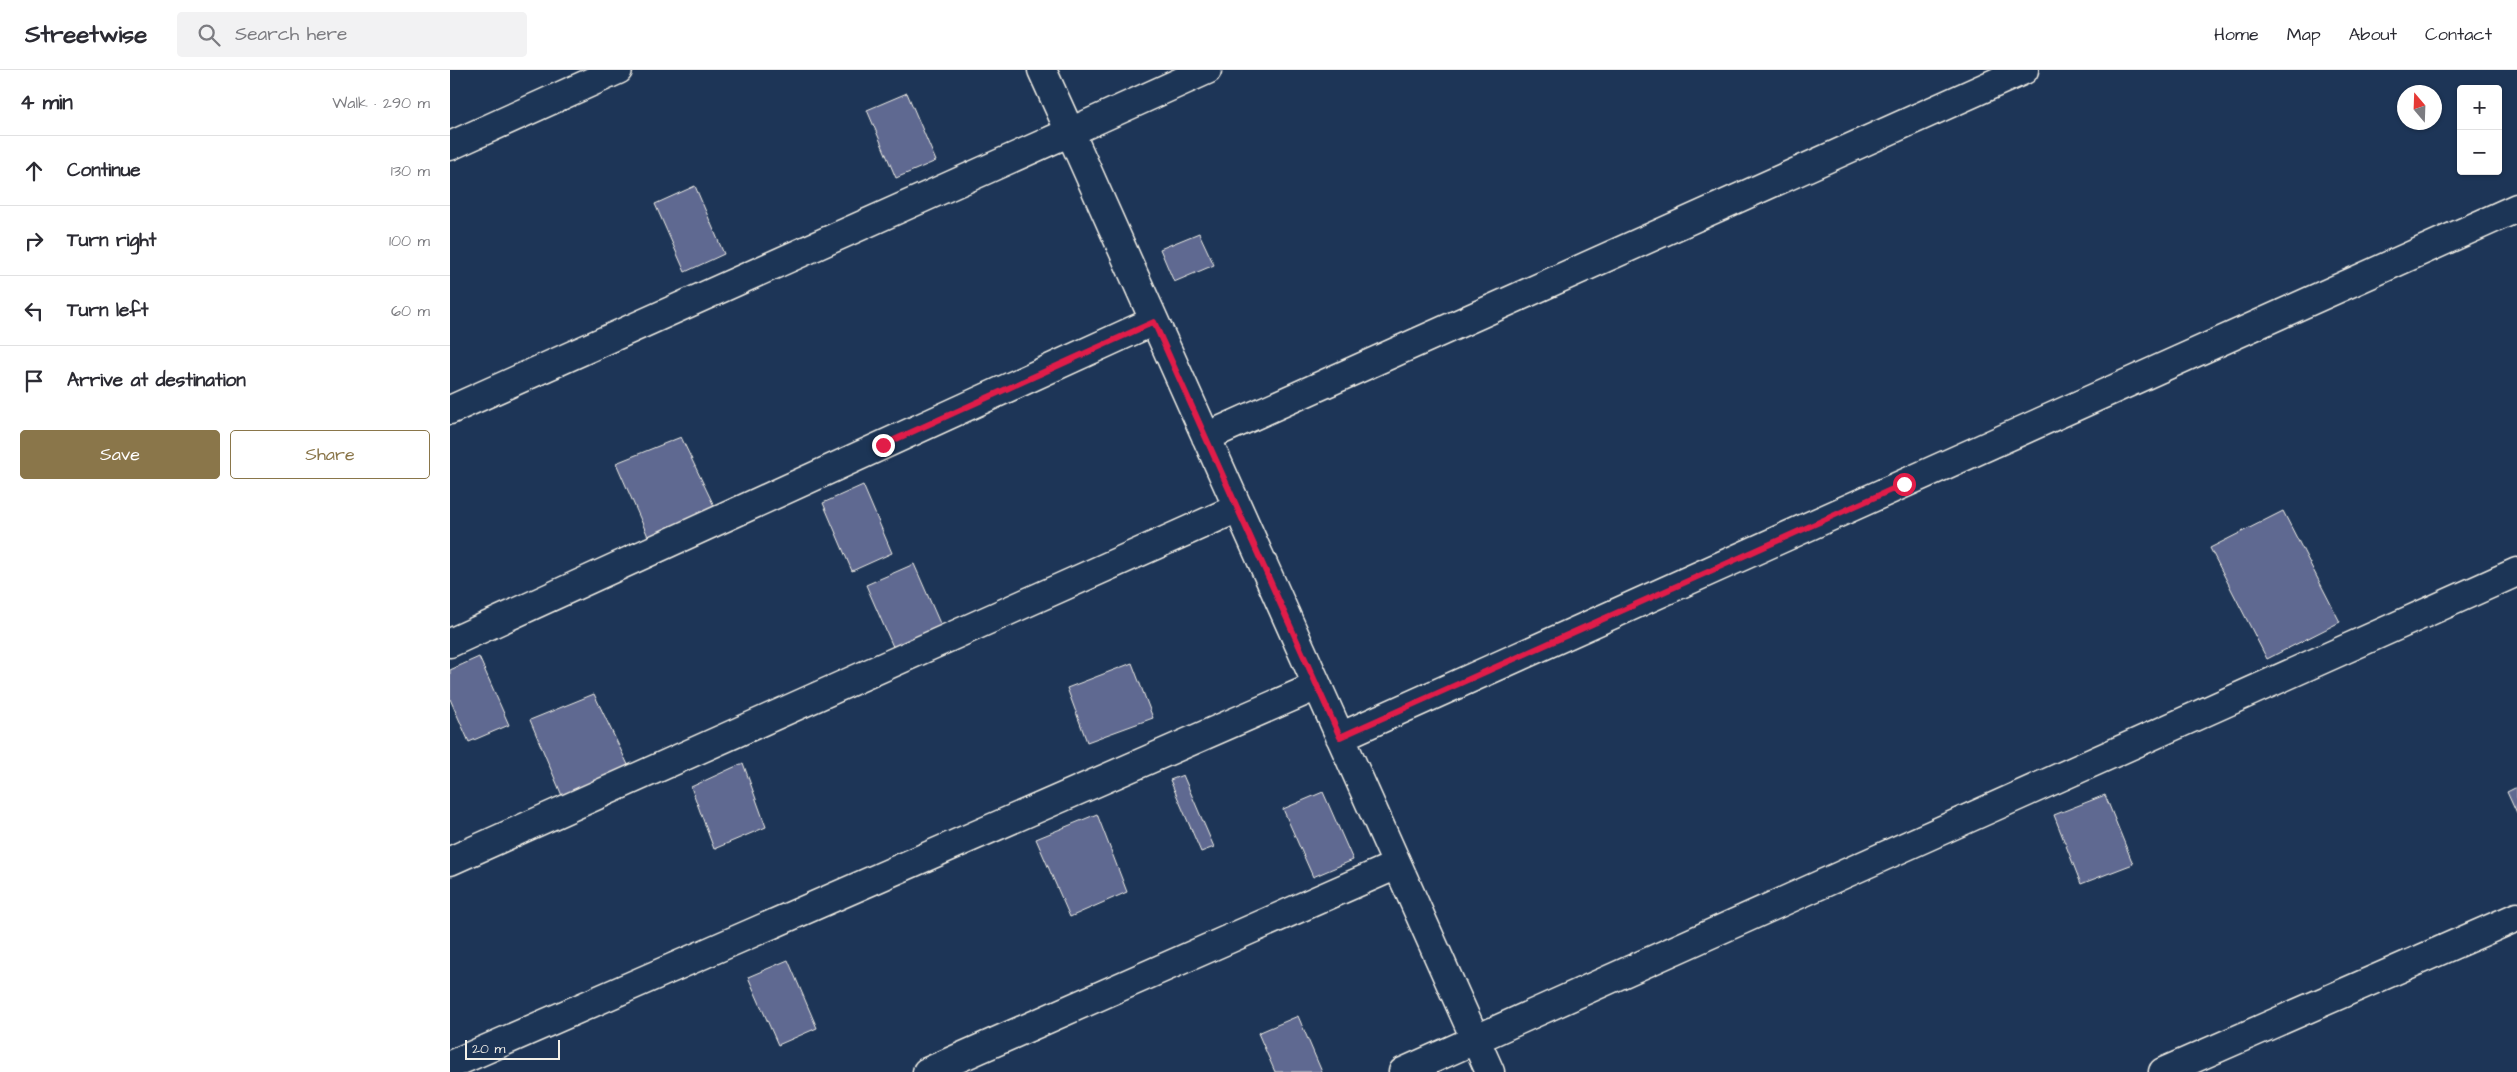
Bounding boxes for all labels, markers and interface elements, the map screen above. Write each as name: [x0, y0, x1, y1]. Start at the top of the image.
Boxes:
search box: [177, 12, 527, 57]
text: Streetwise: [25, 18, 147, 52]
icon: search: [195, 21, 223, 49]
text: Search here: [235, 21, 347, 48]
text: Home: [2214, 22, 2259, 47]
text: Map: [2287, 22, 2321, 47]
text: About: [2349, 22, 2397, 47]
text: Contact: [2425, 22, 2492, 47]
north arrow: [2397, 85, 2442, 130]
map controls: [2457, 85, 2502, 175]
button: +: [2457, 85, 2502, 130]
text: 4 min: [20, 88, 73, 117]
text: Walk · 290 m: [332, 92, 430, 114]
button: −: [2457, 130, 2502, 175]
icon: ahead: [20, 157, 48, 185]
text: Continue: [67, 157, 141, 184]
text: 130 m: [391, 160, 430, 182]
icon: right: [20, 227, 48, 255]
text: Turn right: [67, 227, 156, 254]
text: 100 m: [389, 230, 430, 252]
icon: left: [20, 297, 48, 325]
text: Turn left: [67, 297, 148, 324]
text: 60 m: [391, 300, 430, 322]
icon: arrive: [20, 367, 48, 395]
text: Arrive at destination: [67, 367, 246, 394]
button: Save: [20, 430, 220, 479]
button: Share: [230, 430, 430, 479]
route end: [872, 434, 895, 457]
route start: [1893, 473, 1916, 496]
scale bar: [465, 1037, 560, 1060]
text: 20 m: [472, 1039, 505, 1059]

